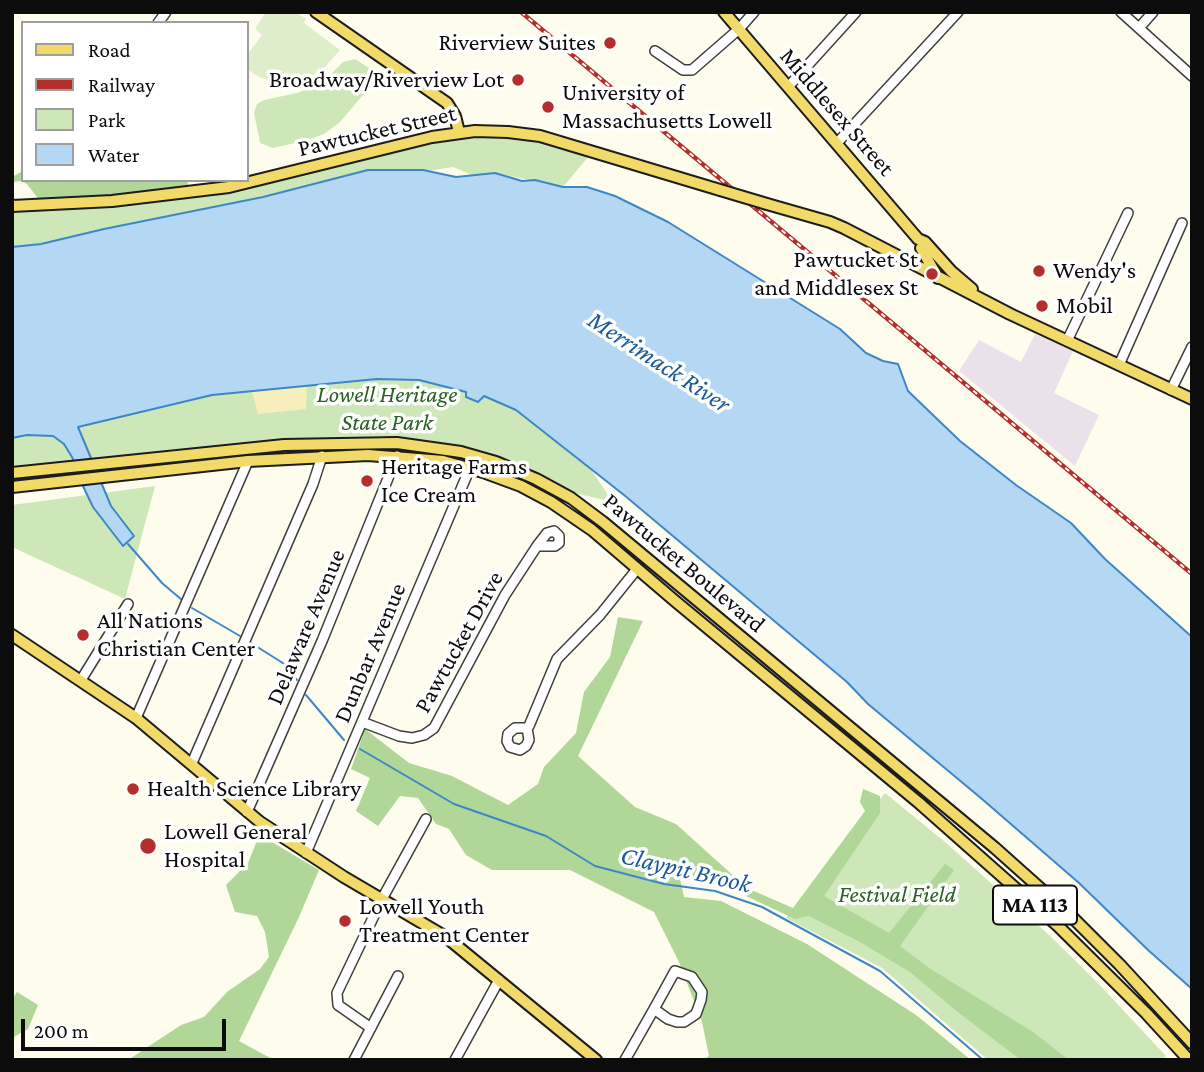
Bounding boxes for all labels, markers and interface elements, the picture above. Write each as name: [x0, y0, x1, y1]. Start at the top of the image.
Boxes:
legend: [21, 21, 248, 182]
place label: Riverview Suites: [438, 29, 596, 57]
marker: Riverview Suites: [602, 35, 618, 51]
text: Road: [88, 38, 131, 62]
street label: Middlesex Street: [774, 42, 900, 182]
place label: Broadway/Riverview Lot: [269, 66, 504, 94]
marker: Broadway/Riverview Lot: [510, 72, 526, 88]
text: Railway: [88, 73, 155, 97]
place label: University of Massachusetts Lowell: [562, 79, 772, 135]
street label: Pawtucket Street: [295, 99, 459, 163]
marker: University of Massachusetts Lowell: [540, 99, 556, 115]
text: Park: [88, 108, 125, 132]
text: Water: [88, 143, 140, 167]
place label: Pawtucket St and Middlesex St: [754, 246, 918, 302]
place label: Wendy's: [1053, 257, 1136, 285]
marker: Wendy's: [1031, 263, 1047, 279]
marker: Pawtucket St and Middlesex St: [924, 266, 940, 282]
place label: Mobil: [1056, 292, 1113, 320]
marker: Mobil: [1034, 298, 1050, 314]
water label: Merrimack River: [582, 304, 736, 420]
park label: Lowell Heritage State Park: [317, 381, 457, 437]
place label: Heritage Farms Ice Cream: [381, 453, 527, 509]
marker: Heritage Farms Ice Cream: [359, 473, 375, 489]
street label: Pawtucket Boulevard: [597, 487, 771, 639]
street label: Delaware Avenue: [260, 545, 352, 709]
street label: Pawtucket Drive: [408, 566, 510, 718]
street label: Dunbar Avenue: [328, 579, 412, 727]
place label: All Nations Christian Center: [97, 607, 255, 663]
marker: All Nations Christian Center: [75, 627, 91, 643]
place label: Health Science Library: [147, 775, 361, 803]
marker: Health Science Library: [125, 781, 141, 797]
place label: Lowell General Hospital: [164, 818, 308, 874]
marker: Lowell General Hospital: [138, 836, 158, 856]
water label: Claypit Brook: [618, 840, 754, 900]
park label: Festival Field: [838, 881, 956, 909]
road number: MA 113: [993, 885, 1077, 924]
place label: Lowell Youth Treatment Center: [359, 893, 529, 949]
marker: Lowell Youth Treatment Center: [337, 913, 353, 929]
scale bar: [24, 1006, 229, 1050]
text: 200 m: [34, 1019, 89, 1043]

